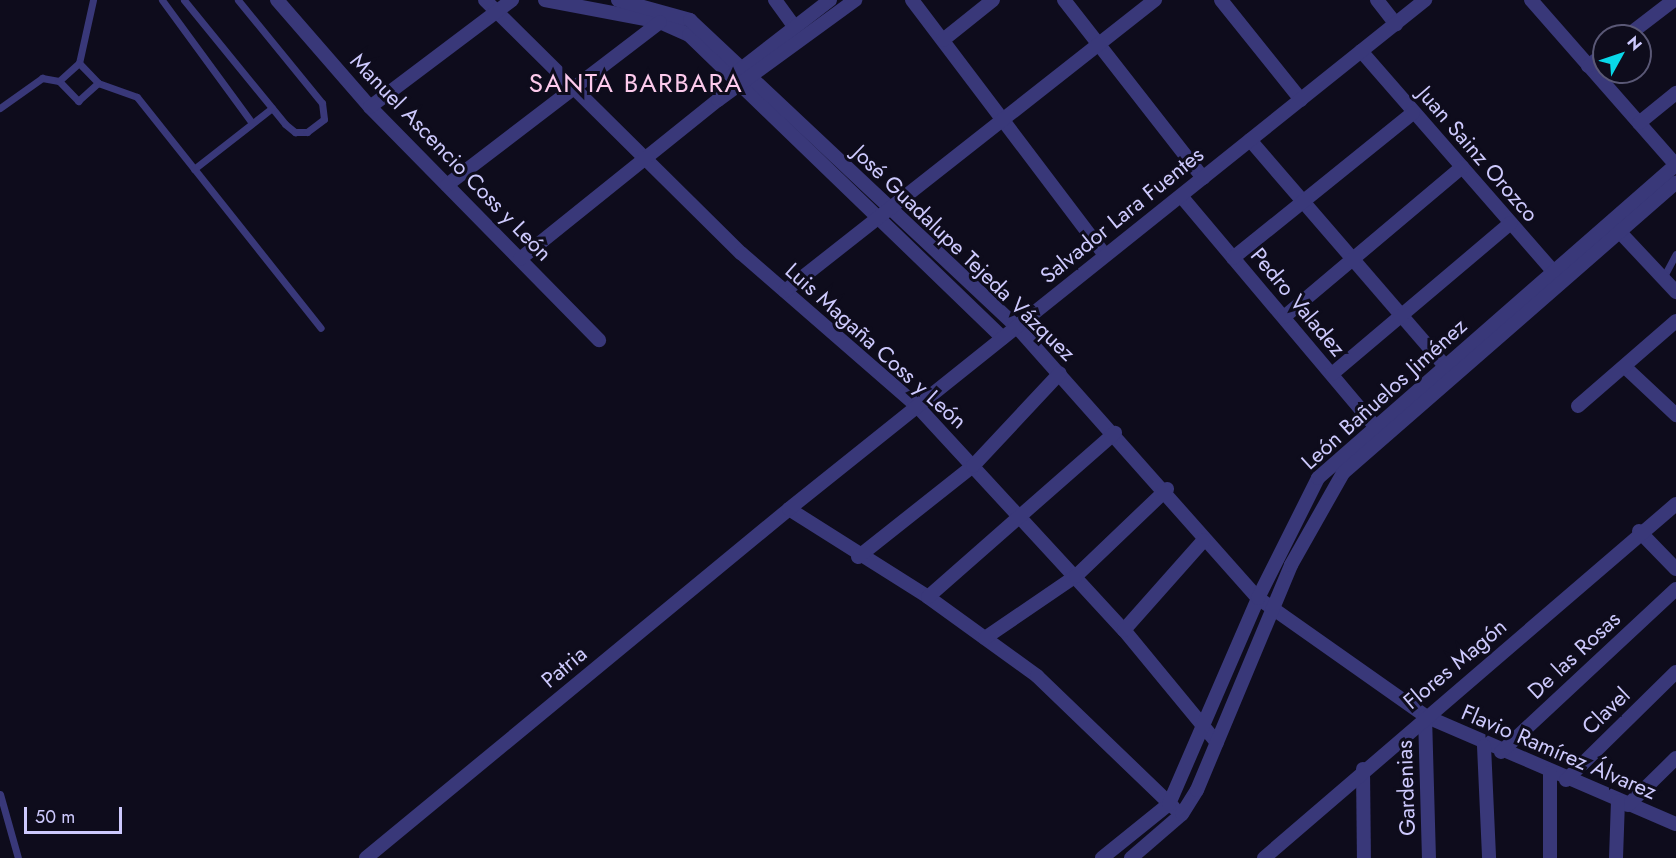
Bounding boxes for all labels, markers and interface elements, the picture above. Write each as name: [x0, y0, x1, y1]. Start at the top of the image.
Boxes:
north arrow: [1592, 24, 1652, 84]
text: N: [1622, 31, 1648, 56]
street label: Manuel Ascencio Coss y León: [345, 48, 557, 266]
district label: SANTA BARBARA: [529, 68, 743, 100]
street label: Juan Sainz Orozco: [1412, 81, 1544, 227]
street label: José Guadalupe Tejeda Vázquez: [847, 139, 1081, 367]
street label: Salvador Lara Fuentes: [1035, 141, 1209, 289]
street label: Pedro Valadez: [1245, 242, 1351, 362]
street label: Luis Magaña Coss y León: [780, 258, 972, 434]
street label: León Bañuelos Jiménez: [1296, 313, 1472, 475]
street label: De las Rosas: [1522, 606, 1626, 704]
street label: Flores Magón: [1398, 613, 1512, 715]
street label: Patria: [536, 640, 592, 694]
street label: Clavel: [1577, 682, 1635, 740]
street label: Flavio Ramírez Álvarez: [1457, 699, 1661, 805]
street label: Gardenias: [1391, 740, 1421, 836]
scale bar: [27, 795, 124, 833]
text: 50 m: [35, 804, 75, 830]

